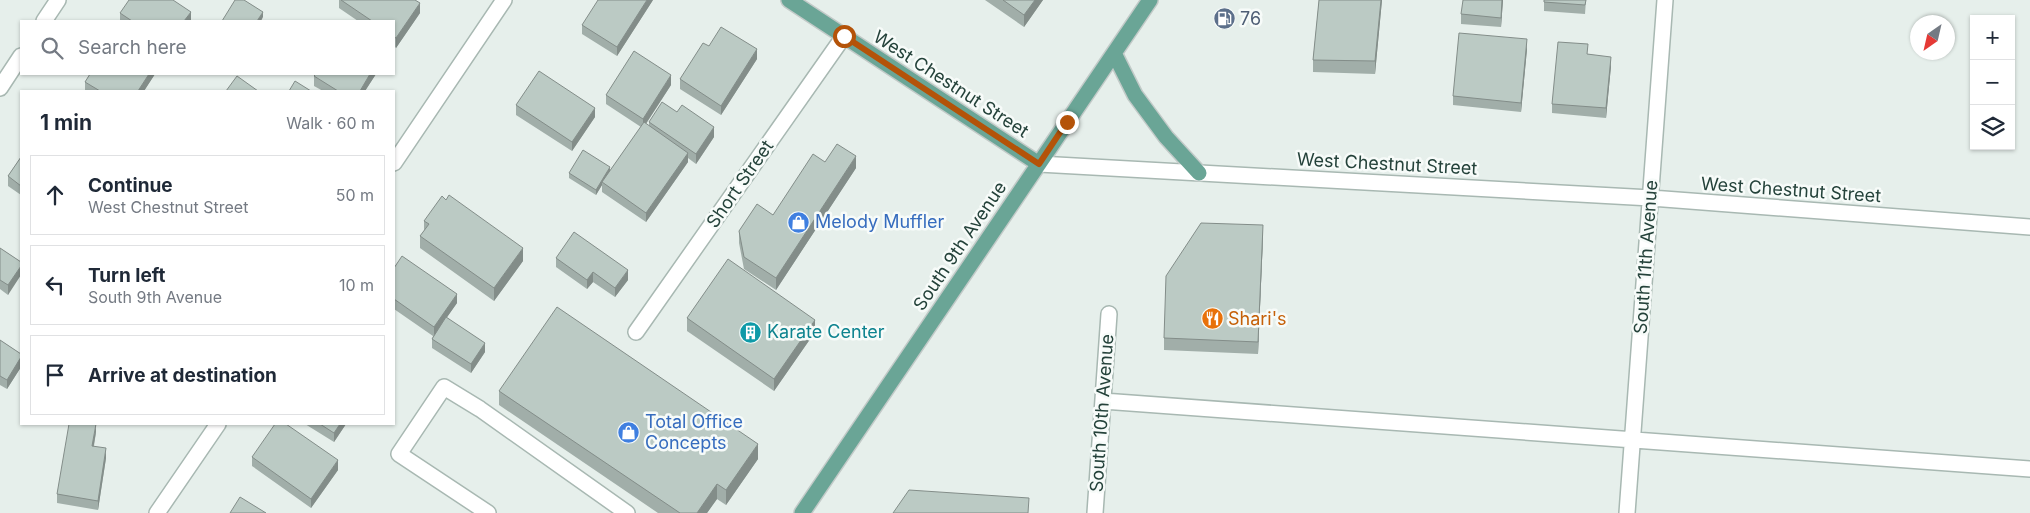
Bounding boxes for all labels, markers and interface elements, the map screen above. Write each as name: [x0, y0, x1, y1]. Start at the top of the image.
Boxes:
fuel station icon: 76: [1212, 7, 1236, 31]
place label: 76: [1240, 8, 1261, 29]
north arrow: [1910, 15, 1955, 60]
map controls: [1970, 15, 2015, 150]
button: +: [1970, 15, 2015, 60]
search box: [20, 20, 395, 75]
route start: [833, 25, 856, 48]
street label: West Chestnut Street: [870, 26, 1033, 142]
icon: search: [38, 34, 66, 62]
text: Search here: [78, 36, 187, 59]
button: −: [1970, 60, 2015, 105]
button: layers: [1970, 105, 2015, 150]
text: 1 min: [40, 110, 92, 135]
route end: [1056, 111, 1079, 134]
text: Walk · 60 m: [286, 113, 375, 133]
street label: Short Street: [702, 136, 777, 231]
street label: West Chestnut Street: [1296, 148, 1478, 179]
street label: West Chestnut Street: [1700, 173, 1882, 206]
text: Continue: [88, 174, 173, 197]
street label: South 9th Avenue: [909, 177, 1010, 314]
street label: South 11th Avenue: [1630, 179, 1661, 335]
icon: ahead: [41, 181, 69, 209]
text: 50 m: [336, 185, 374, 205]
text: West Chestnut Street: [88, 197, 248, 217]
shop icon: Melody Muffler: [787, 210, 811, 234]
place label: Melody Muffler: [815, 211, 945, 232]
text: Turn left: [88, 264, 166, 287]
icon: left: [41, 271, 69, 299]
text: 10 m: [339, 275, 374, 295]
text: South 9th Avenue: [88, 287, 222, 307]
restaurant icon: Shari's: [1200, 307, 1224, 331]
place label: Shari's: [1228, 308, 1287, 329]
building icon: Karate Center: [739, 320, 763, 344]
place label: Karate Center: [767, 321, 885, 342]
street label: South 10th Avenue: [1086, 333, 1117, 493]
icon: arrive: [41, 361, 69, 389]
text: Arrive at destination: [88, 364, 277, 387]
place label: Total Office Concepts: [645, 411, 743, 453]
shop icon: Total Office Concepts: [617, 420, 641, 444]

